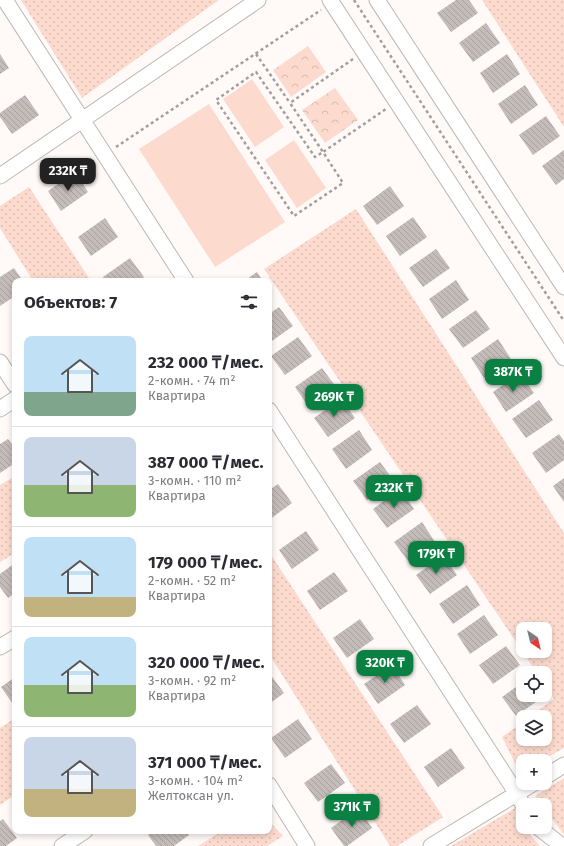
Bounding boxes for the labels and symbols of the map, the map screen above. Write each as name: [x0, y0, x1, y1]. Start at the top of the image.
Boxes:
pin: 232K ₸: [35, 158, 101, 192]
pin: 387K ₸: [480, 359, 546, 393]
pin: 269K ₸: [301, 384, 367, 418]
pin: 232K ₸: [361, 475, 427, 509]
pin: 179K ₸: [403, 541, 469, 575]
north arrow: [516, 622, 552, 658]
pin: 320K ₸: [352, 650, 418, 684]
pin: 371K ₸: [319, 794, 385, 828]

